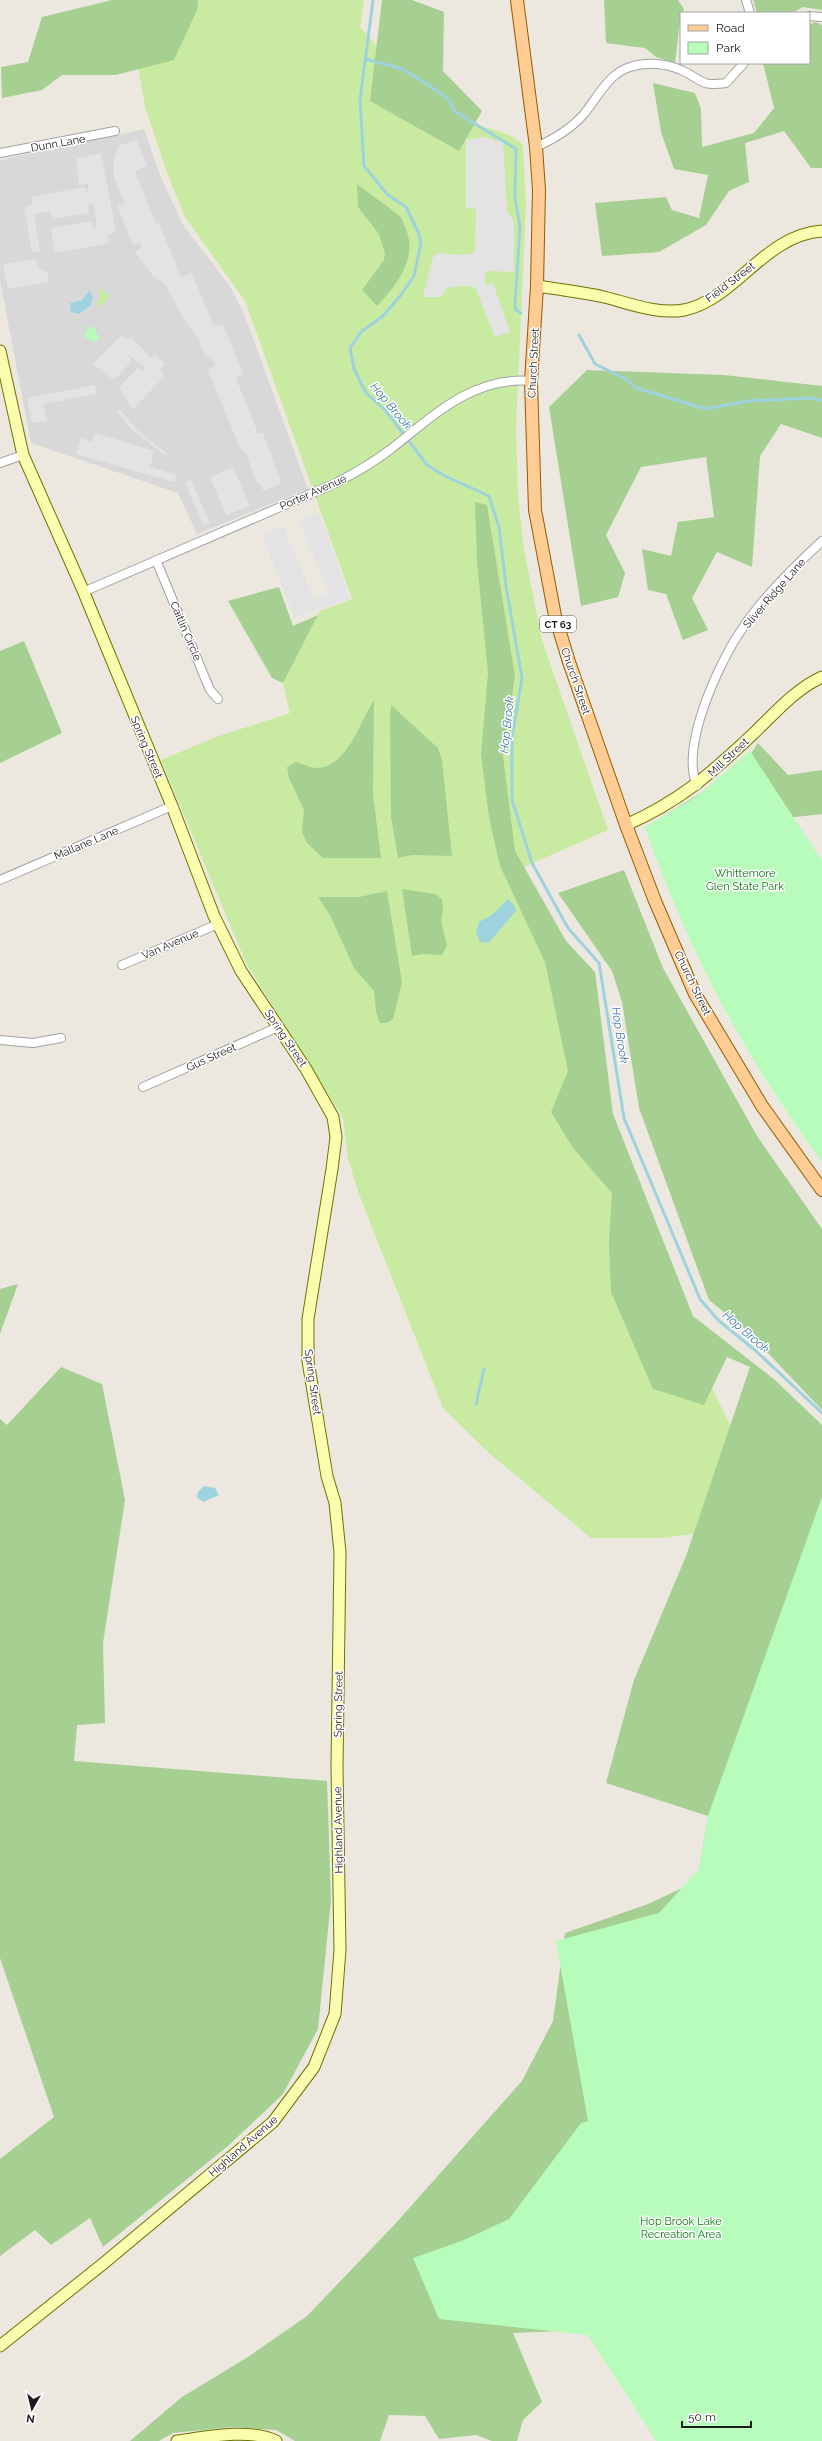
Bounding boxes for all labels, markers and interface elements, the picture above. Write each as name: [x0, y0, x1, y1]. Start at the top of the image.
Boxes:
legend: [680, 12, 810, 64]
text: Road: [716, 21, 745, 35]
text: Park: [716, 41, 741, 55]
street label: Dunn Lane: [30, 132, 87, 155]
street label: Field Street: [703, 259, 758, 305]
street label: Church Street: [525, 327, 542, 398]
water label: Hop Brook: [367, 380, 415, 433]
street label: Porter Avenue: [278, 472, 349, 513]
street label: Sliver Ridge Lane: [741, 555, 809, 631]
street label: Caitlin Circle: [167, 599, 204, 663]
road number: CT 63: [540, 616, 576, 632]
street label: Church Street: [558, 646, 593, 717]
water label: Hop Brook: [497, 695, 517, 754]
street label: Spring Street: [128, 714, 166, 781]
street label: Mill Street: [705, 735, 752, 780]
street label: Mallane Lane: [52, 824, 121, 863]
park label: Whittemore Glen State Park: [706, 867, 784, 893]
street label: Van Avenue: [140, 926, 201, 962]
street label: Church Street: [671, 949, 714, 1018]
water label: Hop Brook: [609, 1006, 631, 1065]
street label: Spring Street: [262, 1007, 310, 1070]
street label: Gus Street: [184, 1041, 238, 1074]
water label: Hop Brook: [720, 1308, 773, 1356]
street label: Spring Street: [301, 1348, 324, 1416]
street label: Spring Street: [331, 1670, 346, 1737]
street label: Highland Avenue: [331, 1786, 346, 1874]
street label: Highland Avenue: [206, 2113, 281, 2180]
park label: Hop Brook Lake Recreation Area: [640, 2215, 722, 2241]
north arrow: [12, 2389, 52, 2429]
scale bar: [682, 2403, 751, 2429]
text: 50 m: [688, 2410, 716, 2424]
text: N: [26, 2411, 36, 2425]

